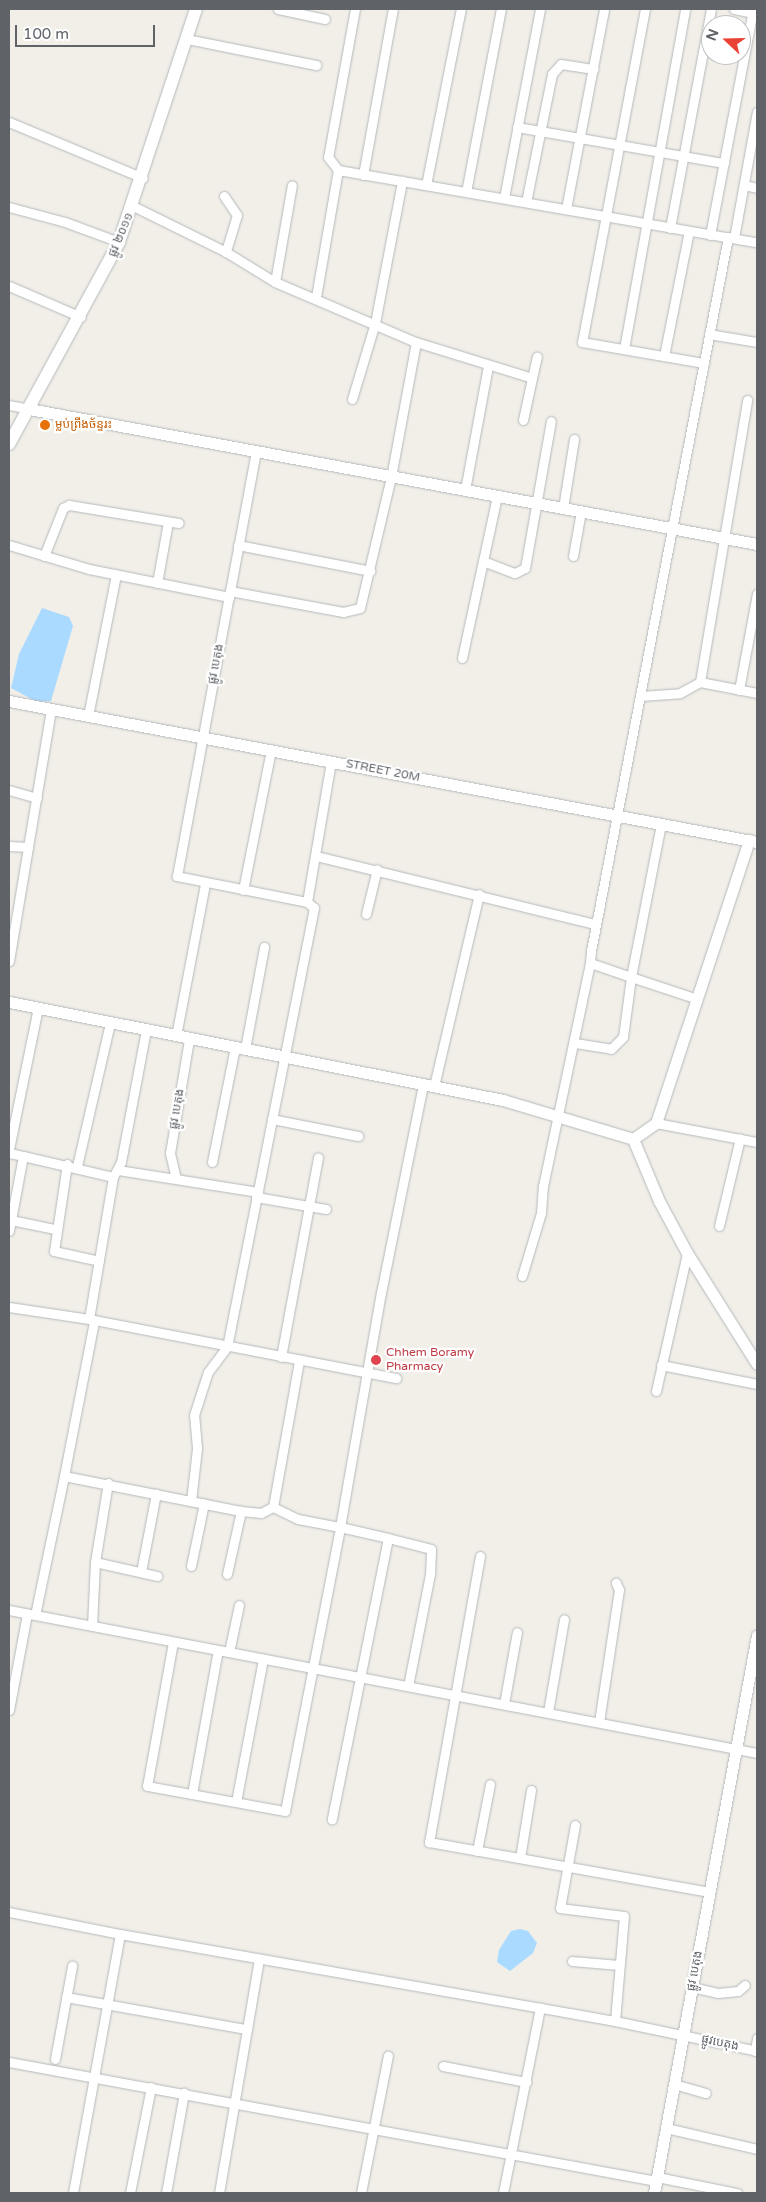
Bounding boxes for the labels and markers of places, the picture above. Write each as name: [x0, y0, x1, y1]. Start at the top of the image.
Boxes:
place label: ម្លប់ព្រីងច័ន្ទរះ: [55, 418, 112, 432]
marker: ម្លប់ព្រីងច័ន្ទរះ: [39, 419, 51, 431]
place label: Chhem Boramy Pharmacy: [386, 1346, 474, 1374]
marker: Chhem Boramy Pharmacy: [370, 1354, 382, 1366]

